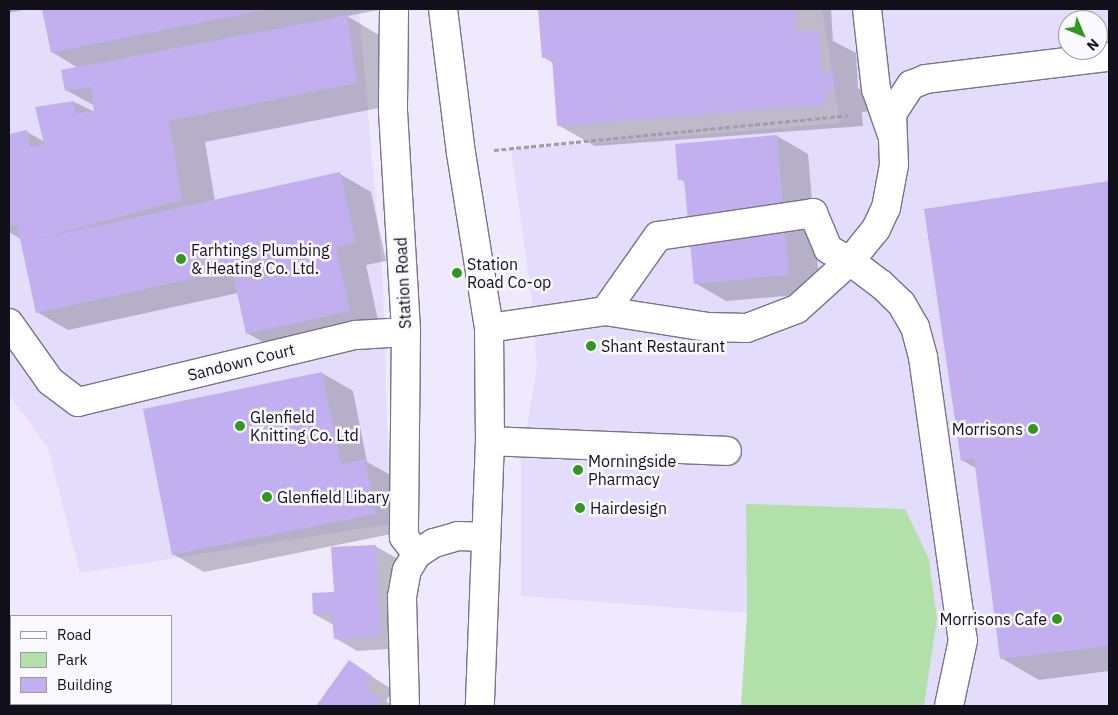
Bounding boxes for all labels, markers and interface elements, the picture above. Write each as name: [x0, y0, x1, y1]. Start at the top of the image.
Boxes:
north arrow: [1058, 10, 1108, 60]
text: N: [1083, 35, 1103, 55]
street label: Station Road: [391, 237, 415, 329]
place label: Farhtings Plumbing & Heating Co. Ltd.: [191, 240, 329, 278]
marker: Farhtings Plumbing & Heating Co. Ltd.: [175, 253, 187, 265]
place label: Station Road Co-op: [467, 254, 551, 292]
marker: Station Road Co-op: [451, 267, 463, 279]
place label: Shant Restaurant: [601, 336, 725, 356]
street label: Sandown Court: [185, 339, 297, 385]
marker: Shant Restaurant: [585, 340, 597, 352]
place label: Glenfield Knitting Co. Ltd: [250, 407, 359, 445]
place label: Morrisons: [952, 419, 1023, 439]
marker: Glenfield Knitting Co. Ltd: [234, 420, 246, 432]
marker: Morrisons: [1027, 423, 1039, 435]
place label: Morningside Pharmacy: [588, 451, 676, 489]
marker: Morningside Pharmacy: [572, 464, 584, 476]
place label: Glenfield Libary: [277, 487, 389, 507]
marker: Glenfield Libary: [261, 491, 273, 503]
place label: Hairdesign: [590, 498, 667, 518]
marker: Hairdesign: [574, 502, 586, 514]
place label: Morrisons Cafe: [940, 609, 1047, 629]
marker: Morrisons Cafe: [1051, 613, 1063, 625]
legend: [10, 615, 172, 705]
text: Road: [57, 625, 92, 644]
text: Park: [57, 650, 87, 669]
text: Building: [57, 675, 112, 694]

